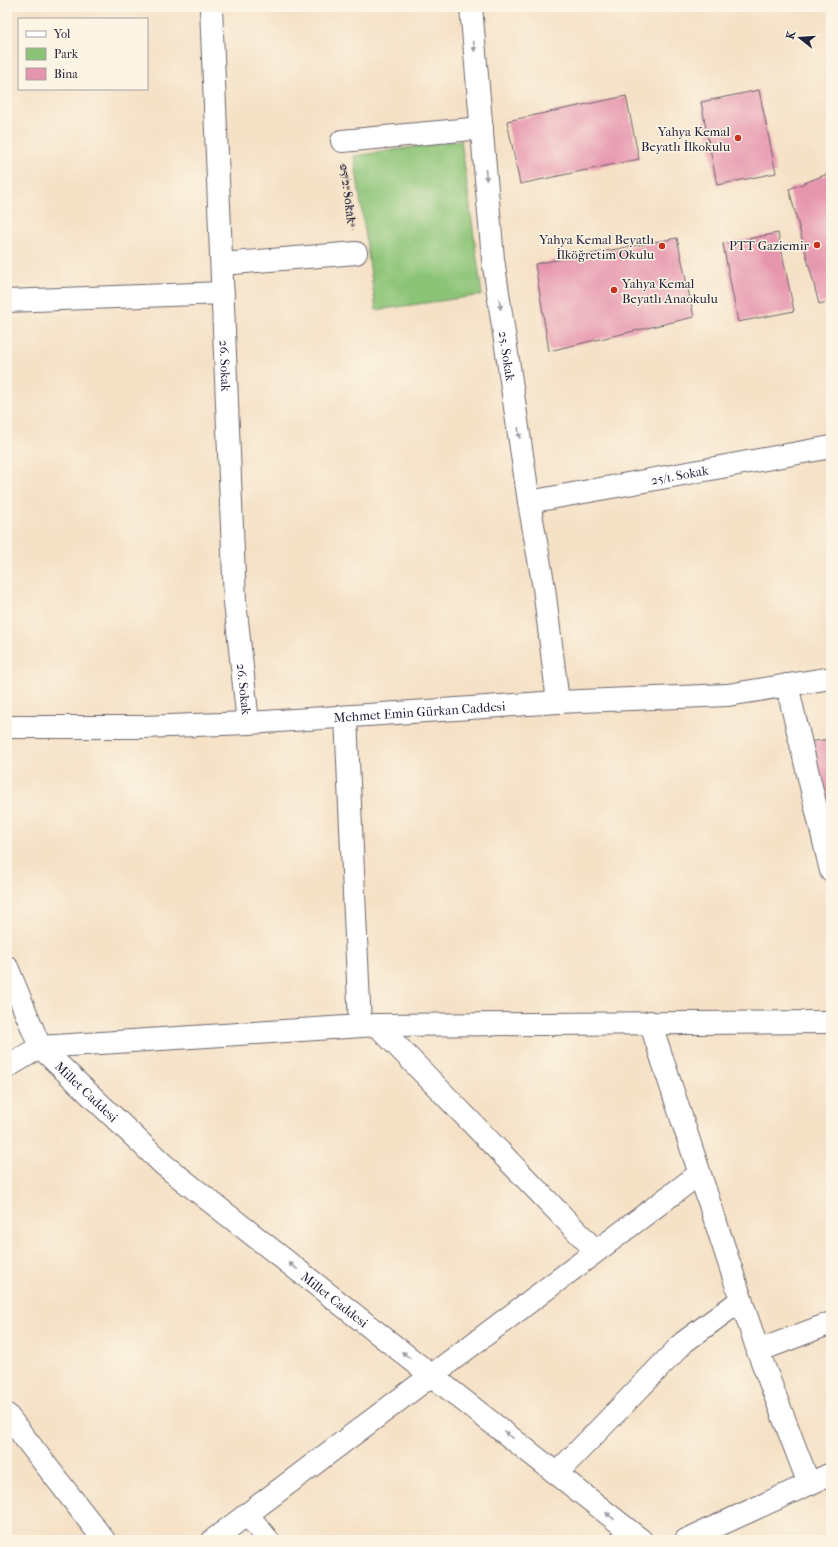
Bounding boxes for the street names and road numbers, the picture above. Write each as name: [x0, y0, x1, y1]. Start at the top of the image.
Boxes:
street label: 25/2. Sokak: [338, 163, 360, 225]
street label: 25. Sokak: [496, 330, 519, 382]
street label: 26. Sokak: [217, 340, 234, 392]
street label: 25/1. Sokak: [650, 462, 710, 487]
street label: 26. Sokak: [234, 663, 255, 716]
street label: Mehmet Emin Gürkan Caddesi: [333, 698, 506, 725]
street label: Millet Caddesi: [52, 1058, 121, 1125]
street label: Millet Caddesi: [298, 1268, 371, 1330]

